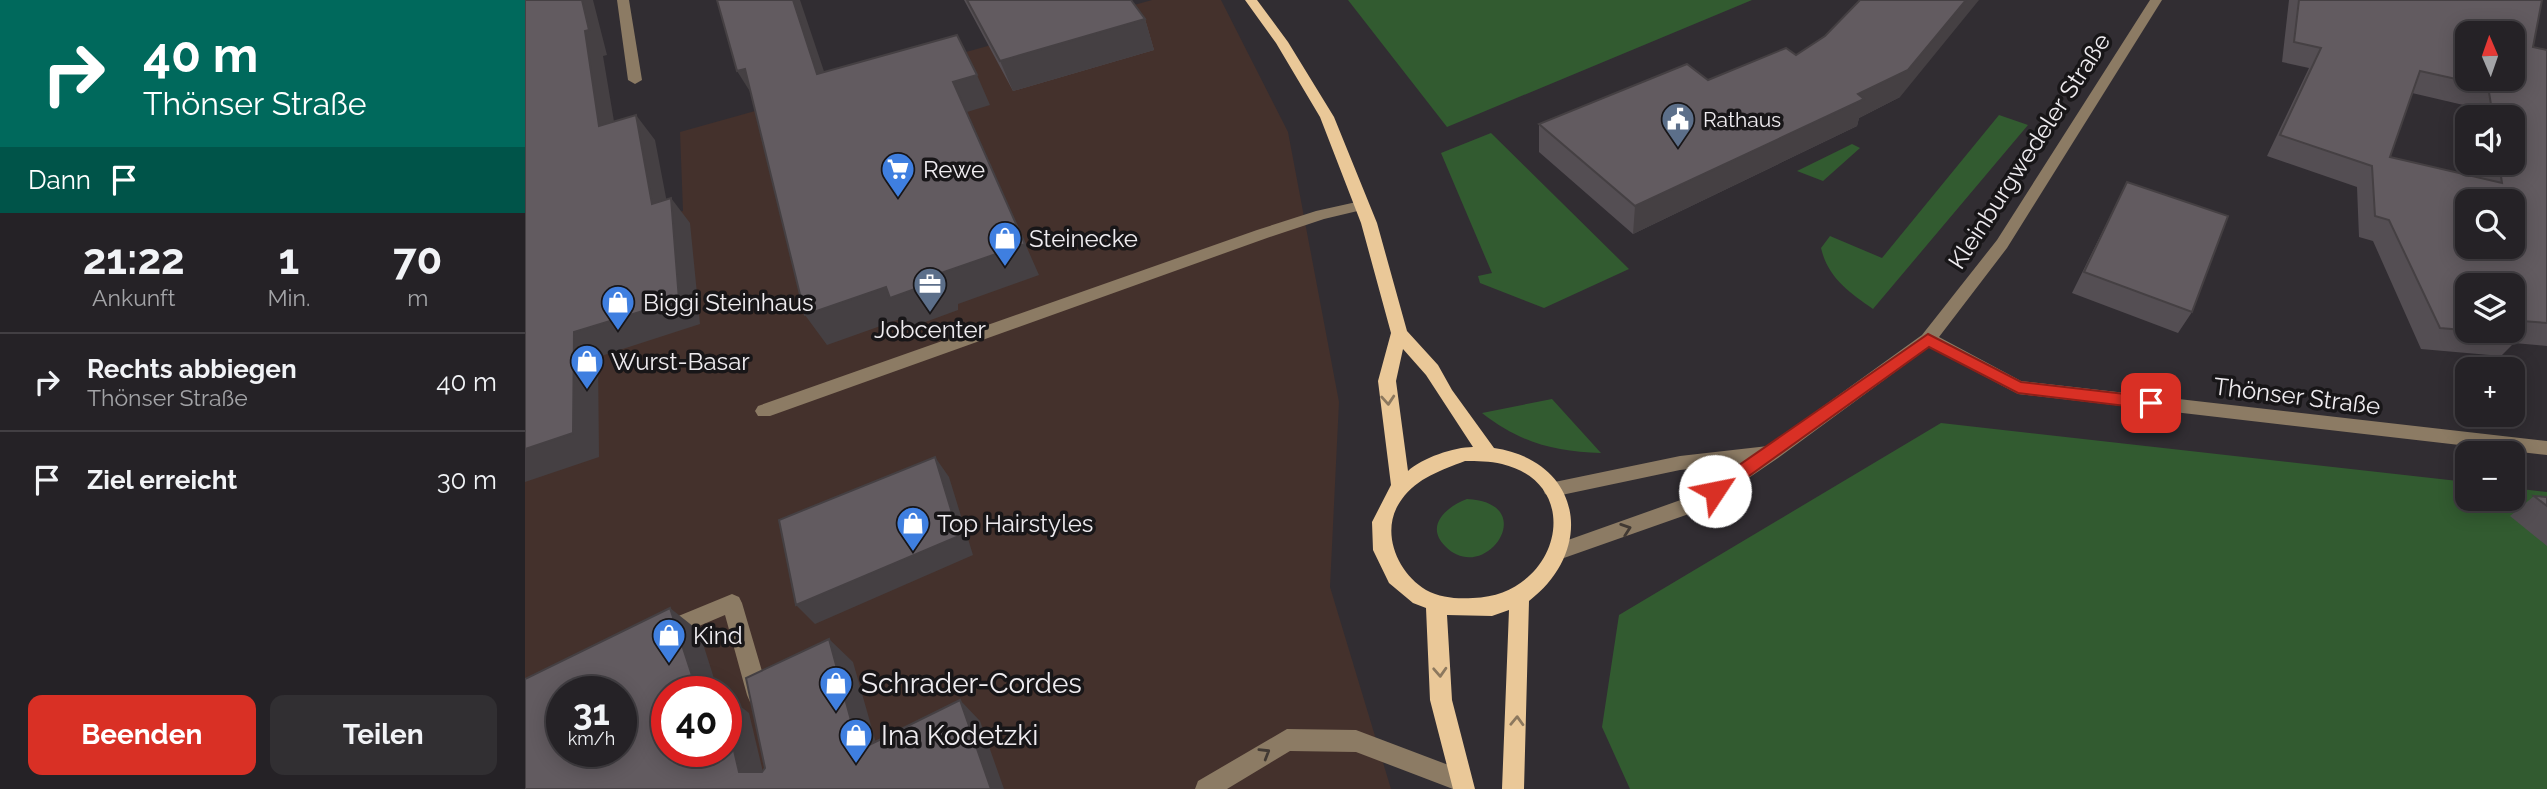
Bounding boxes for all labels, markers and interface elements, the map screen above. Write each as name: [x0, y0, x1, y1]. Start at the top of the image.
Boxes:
north arrow: [2455, 21, 2525, 91]
map controls: [2455, 21, 2525, 511]
text: 40 m: [143, 26, 258, 83]
icon: right: [28, 28, 119, 119]
street label: Kleinburgwedeler Straße: [1942, 28, 2116, 274]
text: Thönser Straße: [143, 85, 367, 122]
public building icon: Rathaus: [1659, 100, 1697, 149]
button: sound: [2455, 105, 2525, 175]
place label: Rathaus: [1703, 107, 1781, 132]
supermarket icon: Rewe: [879, 150, 917, 199]
place label: Rewe: [923, 155, 985, 184]
icon: arrive: [105, 161, 143, 199]
text: Dann: [28, 165, 91, 195]
button: search: [2455, 189, 2525, 259]
shop icon: Steinecke: [986, 219, 1024, 268]
place label: Steinecke: [1029, 224, 1138, 253]
text: 21:22: [83, 235, 185, 284]
text: 1: [279, 235, 299, 284]
text: 70: [393, 235, 442, 284]
office icon: Jobcenter: [911, 265, 949, 314]
button: layers: [2455, 273, 2525, 343]
shop icon: Biggi Steinhaus: [599, 283, 637, 332]
text: Ankunft: [92, 284, 175, 311]
text: Min.: [267, 284, 310, 311]
text: m: [407, 284, 428, 311]
place label: Biggi Steinhaus: [643, 288, 814, 317]
place label: Jobcenter: [874, 315, 986, 344]
shop icon: Wurst-Basar: [568, 342, 606, 391]
place label: Wurst-Basar: [611, 347, 750, 376]
text: Rechts abbiegen: [87, 354, 297, 384]
button: +: [2455, 357, 2525, 427]
icon: right: [28, 363, 66, 401]
text: 40 m: [436, 367, 497, 397]
street label: Thönser Straße: [2212, 371, 2382, 421]
pin: [2121, 373, 2181, 433]
text: Thönser Straße: [87, 384, 248, 411]
icon: arrive: [2132, 384, 2170, 422]
one-way arrow: [1380, 394, 1395, 405]
button: −: [2455, 441, 2525, 511]
position arrow: [1678, 454, 1752, 528]
icon: arrive: [28, 461, 66, 499]
text: Ziel erreicht: [87, 465, 237, 495]
text: 30 m: [437, 465, 497, 495]
shop icon: Top Hairstyles: [894, 504, 932, 553]
place label: Top Hairstyles: [937, 509, 1093, 538]
one-way arrow: [1619, 523, 1631, 537]
shop icon: Kind: [650, 616, 688, 665]
place label: Kind: [693, 621, 743, 650]
shop icon: Schrader-Cordes: [817, 664, 855, 713]
one-way arrow: [1432, 666, 1447, 677]
place label: Schrader-Cordes: [861, 667, 1082, 700]
speed limit sign: 40: [651, 676, 742, 767]
text: 31: [573, 692, 610, 733]
button: Beenden: [28, 695, 256, 775]
button: Teilen: [270, 695, 497, 775]
one-way arrow: [1509, 715, 1525, 726]
shop icon: Ina Kodetzki: [837, 716, 875, 765]
place label: Ina Kodetzki: [881, 719, 1038, 752]
text: km/h: [568, 728, 615, 749]
one-way arrow: [1257, 749, 1270, 762]

